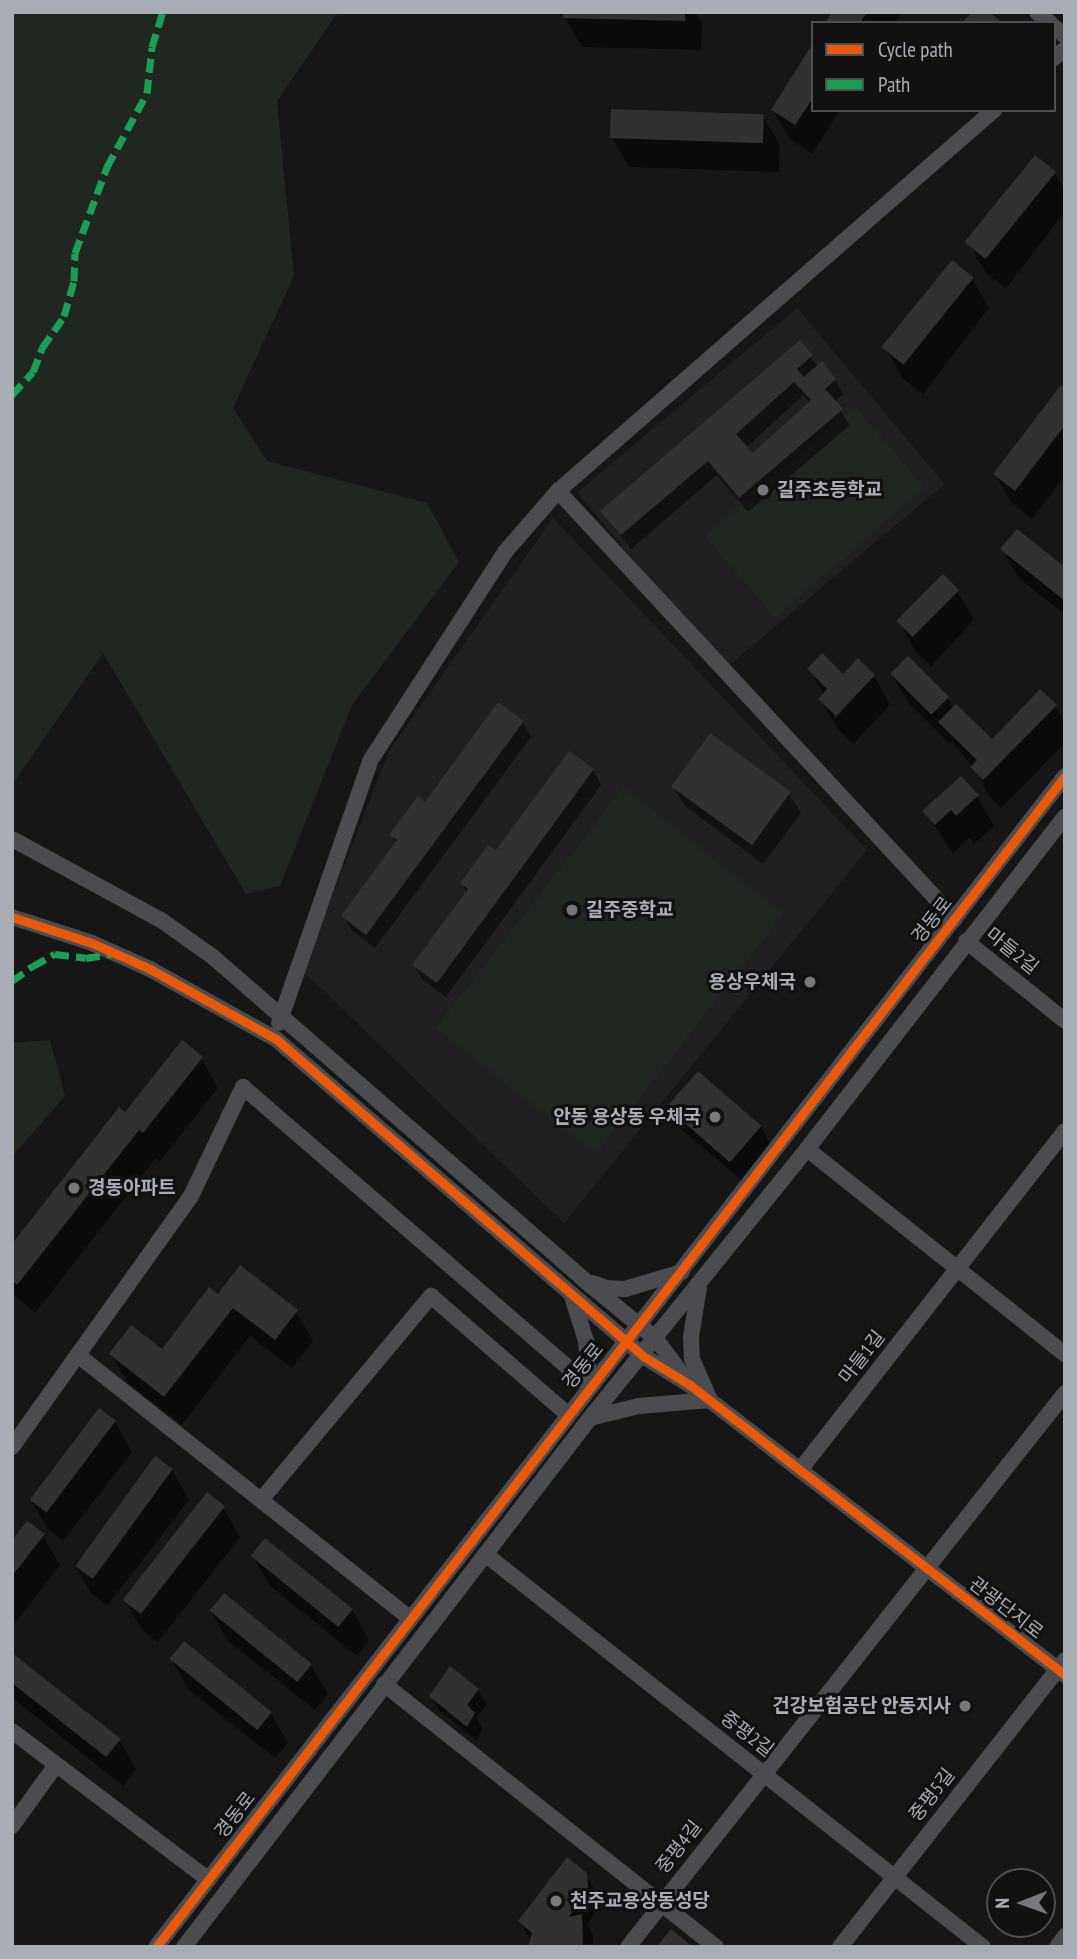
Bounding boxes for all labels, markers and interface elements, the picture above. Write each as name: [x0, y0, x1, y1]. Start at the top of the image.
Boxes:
legend: [811, 21, 1056, 112]
text: Cycle path: [878, 36, 953, 63]
text: Path: [878, 71, 910, 98]
place label: 길주초등학교: [777, 479, 882, 501]
marker: 길주초등학교: [755, 482, 771, 498]
street label: 경동로: [907, 892, 957, 948]
place label: 길주중학교: [586, 899, 673, 921]
marker: 길주중학교: [564, 902, 580, 918]
street label: 마들2길: [981, 923, 1043, 979]
place label: 용상우체국: [709, 971, 796, 993]
marker: 용상우체국: [802, 974, 818, 990]
place label: 안동 용상동 우체국: [553, 1106, 701, 1128]
marker: 안동 용상동 우체국: [707, 1109, 723, 1125]
place label: 경동아파트: [88, 1177, 175, 1199]
marker: 경동아파트: [66, 1180, 82, 1196]
street label: 마들1길: [834, 1326, 890, 1388]
street label: 경동로: [558, 1338, 608, 1394]
street label: 관광단지로: [965, 1572, 1047, 1644]
place label: 건강보험공단 안동지사: [772, 1695, 951, 1717]
marker: 건강보험공단 안동지사: [957, 1698, 973, 1714]
street label: 중평2길: [716, 1706, 778, 1762]
street label: 중평5길: [904, 1764, 960, 1826]
street label: 경동로: [210, 1787, 260, 1843]
street label: 중평4길: [651, 1816, 707, 1878]
north arrow: [986, 1868, 1056, 1938]
place label: 천주교용상동성당: [570, 1890, 710, 1912]
marker: 천주교용상동성당: [548, 1893, 564, 1909]
text: N: [990, 1898, 1014, 1909]

